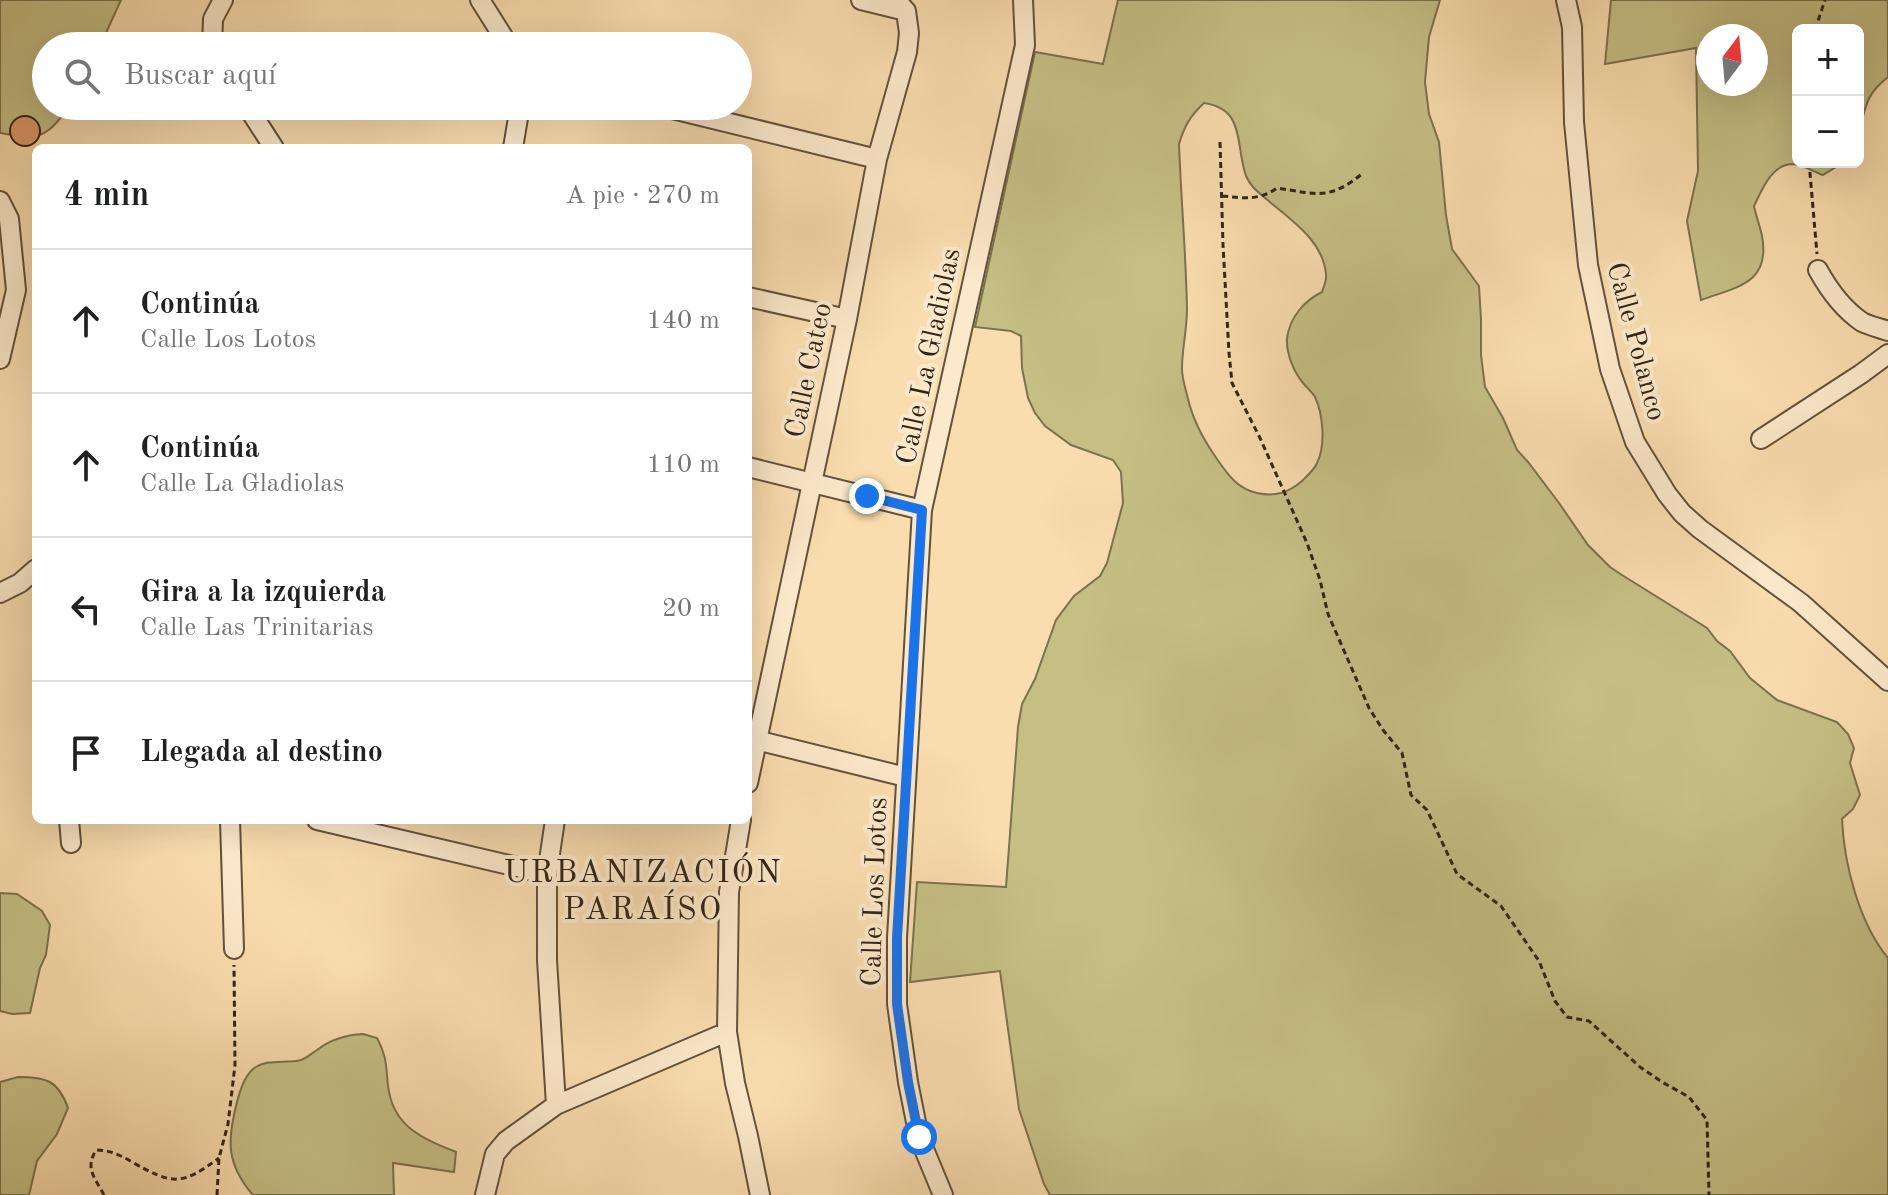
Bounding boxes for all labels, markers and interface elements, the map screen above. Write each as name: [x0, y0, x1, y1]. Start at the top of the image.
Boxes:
north arrow: [1696, 24, 1768, 96]
map controls: [1792, 24, 1864, 168]
button: +: [1792, 24, 1864, 96]
search box: [32, 32, 752, 120]
icon: search: [60, 54, 104, 98]
text: Buscar aquí: [124, 61, 276, 91]
button: −: [1792, 96, 1864, 168]
text: 4 min: [64, 179, 149, 213]
text: A pie · 270 m: [565, 183, 720, 209]
street label: Calle La Gladiolas: [893, 246, 967, 467]
street label: Calle Polanco: [1601, 260, 1670, 424]
text: Continúa: [140, 290, 260, 320]
icon: ahead: [64, 299, 108, 343]
street label: Calle Cateo: [782, 300, 838, 441]
text: 140 m: [647, 308, 720, 334]
text: Calle Los Lotos: [140, 327, 316, 353]
text: Continúa: [140, 434, 260, 464]
icon: ahead: [64, 443, 108, 487]
text: 110 m: [647, 452, 720, 478]
text: Calle La Gladiolas: [140, 471, 344, 497]
route end: [849, 478, 885, 514]
text: Gira a la izquierda: [140, 578, 386, 608]
icon: left: [64, 587, 108, 631]
text: 20 m: [662, 596, 720, 622]
text: Calle Las Trinitarias: [140, 615, 373, 641]
icon: arrive: [64, 731, 108, 775]
text: Llegada al destino: [140, 738, 383, 768]
street label: Calle Los Lotos: [859, 797, 893, 987]
district label: URBANIZACIÓN PARAÍSO: [503, 852, 783, 927]
route start: [901, 1119, 937, 1155]

